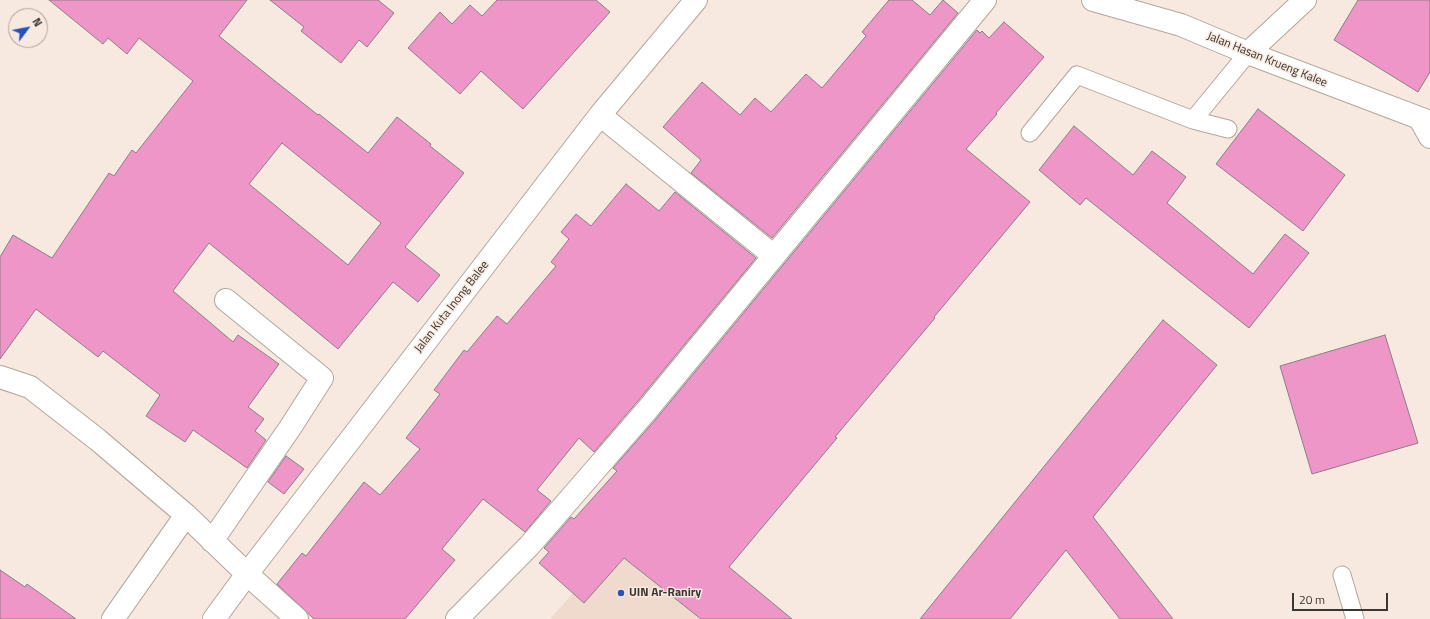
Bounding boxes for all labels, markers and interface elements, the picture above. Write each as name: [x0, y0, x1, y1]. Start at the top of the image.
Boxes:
north arrow: [8, 8, 48, 48]
text: N: [29, 15, 46, 30]
street label: Jalan Hasan Krueng Kalee: [1205, 29, 1329, 91]
street label: Jalan Kuta Inong Balee: [412, 258, 492, 356]
scale bar: [1294, 585, 1390, 611]
place label: UIN Ar-Raniry: [629, 586, 701, 600]
marker: UIN Ar-Raniry: [616, 588, 626, 598]
text: 20 m: [1299, 590, 1325, 609]

